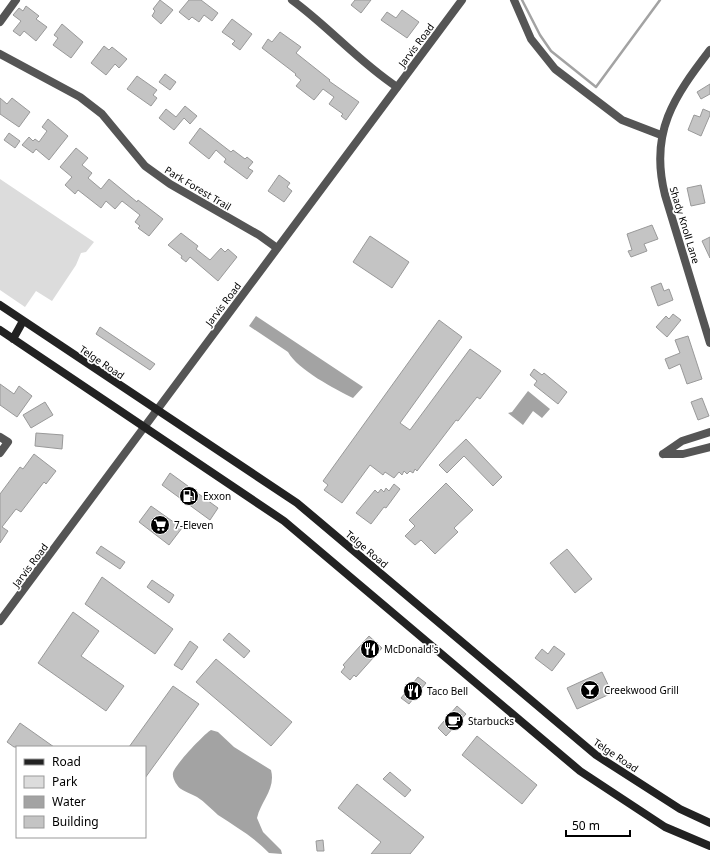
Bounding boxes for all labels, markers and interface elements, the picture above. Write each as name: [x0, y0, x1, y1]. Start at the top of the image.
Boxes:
street label: Jarvis Road: [394, 20, 437, 71]
street label: Park Forest Trail: [162, 163, 234, 213]
street label: Shady Knoll Lane: [667, 185, 703, 266]
street label: Jarvis Road: [201, 279, 244, 330]
street label: Telge Road: [77, 342, 127, 382]
fuel station icon: Exxon: [178, 485, 200, 507]
place label: Exxon: [203, 489, 231, 503]
supermarket icon: 7-Eleven: [149, 514, 171, 536]
place label: 7-Eleven: [174, 518, 213, 532]
street label: Telge Road: [343, 527, 391, 571]
street label: Jarvis Road: [8, 540, 51, 591]
restaurant icon: McDonald's: [359, 638, 381, 660]
place label: McDonald's: [384, 642, 439, 656]
bar icon: Creekwood Grill: [579, 679, 601, 701]
restaurant icon: Taco Bell: [402, 680, 424, 702]
place label: Creekwood Grill: [604, 683, 679, 697]
place label: Taco Bell: [427, 684, 468, 698]
cafe icon: Starbucks: [443, 710, 465, 732]
place label: Starbucks: [468, 714, 514, 728]
street label: Telge Road: [591, 735, 641, 775]
legend: [16, 746, 146, 838]
text: Road: [52, 753, 81, 770]
text: Park: [52, 773, 78, 790]
text: Water: [52, 793, 86, 810]
scale bar: [566, 812, 630, 838]
text: Building: [52, 813, 99, 830]
text: 50 m: [572, 817, 600, 834]

